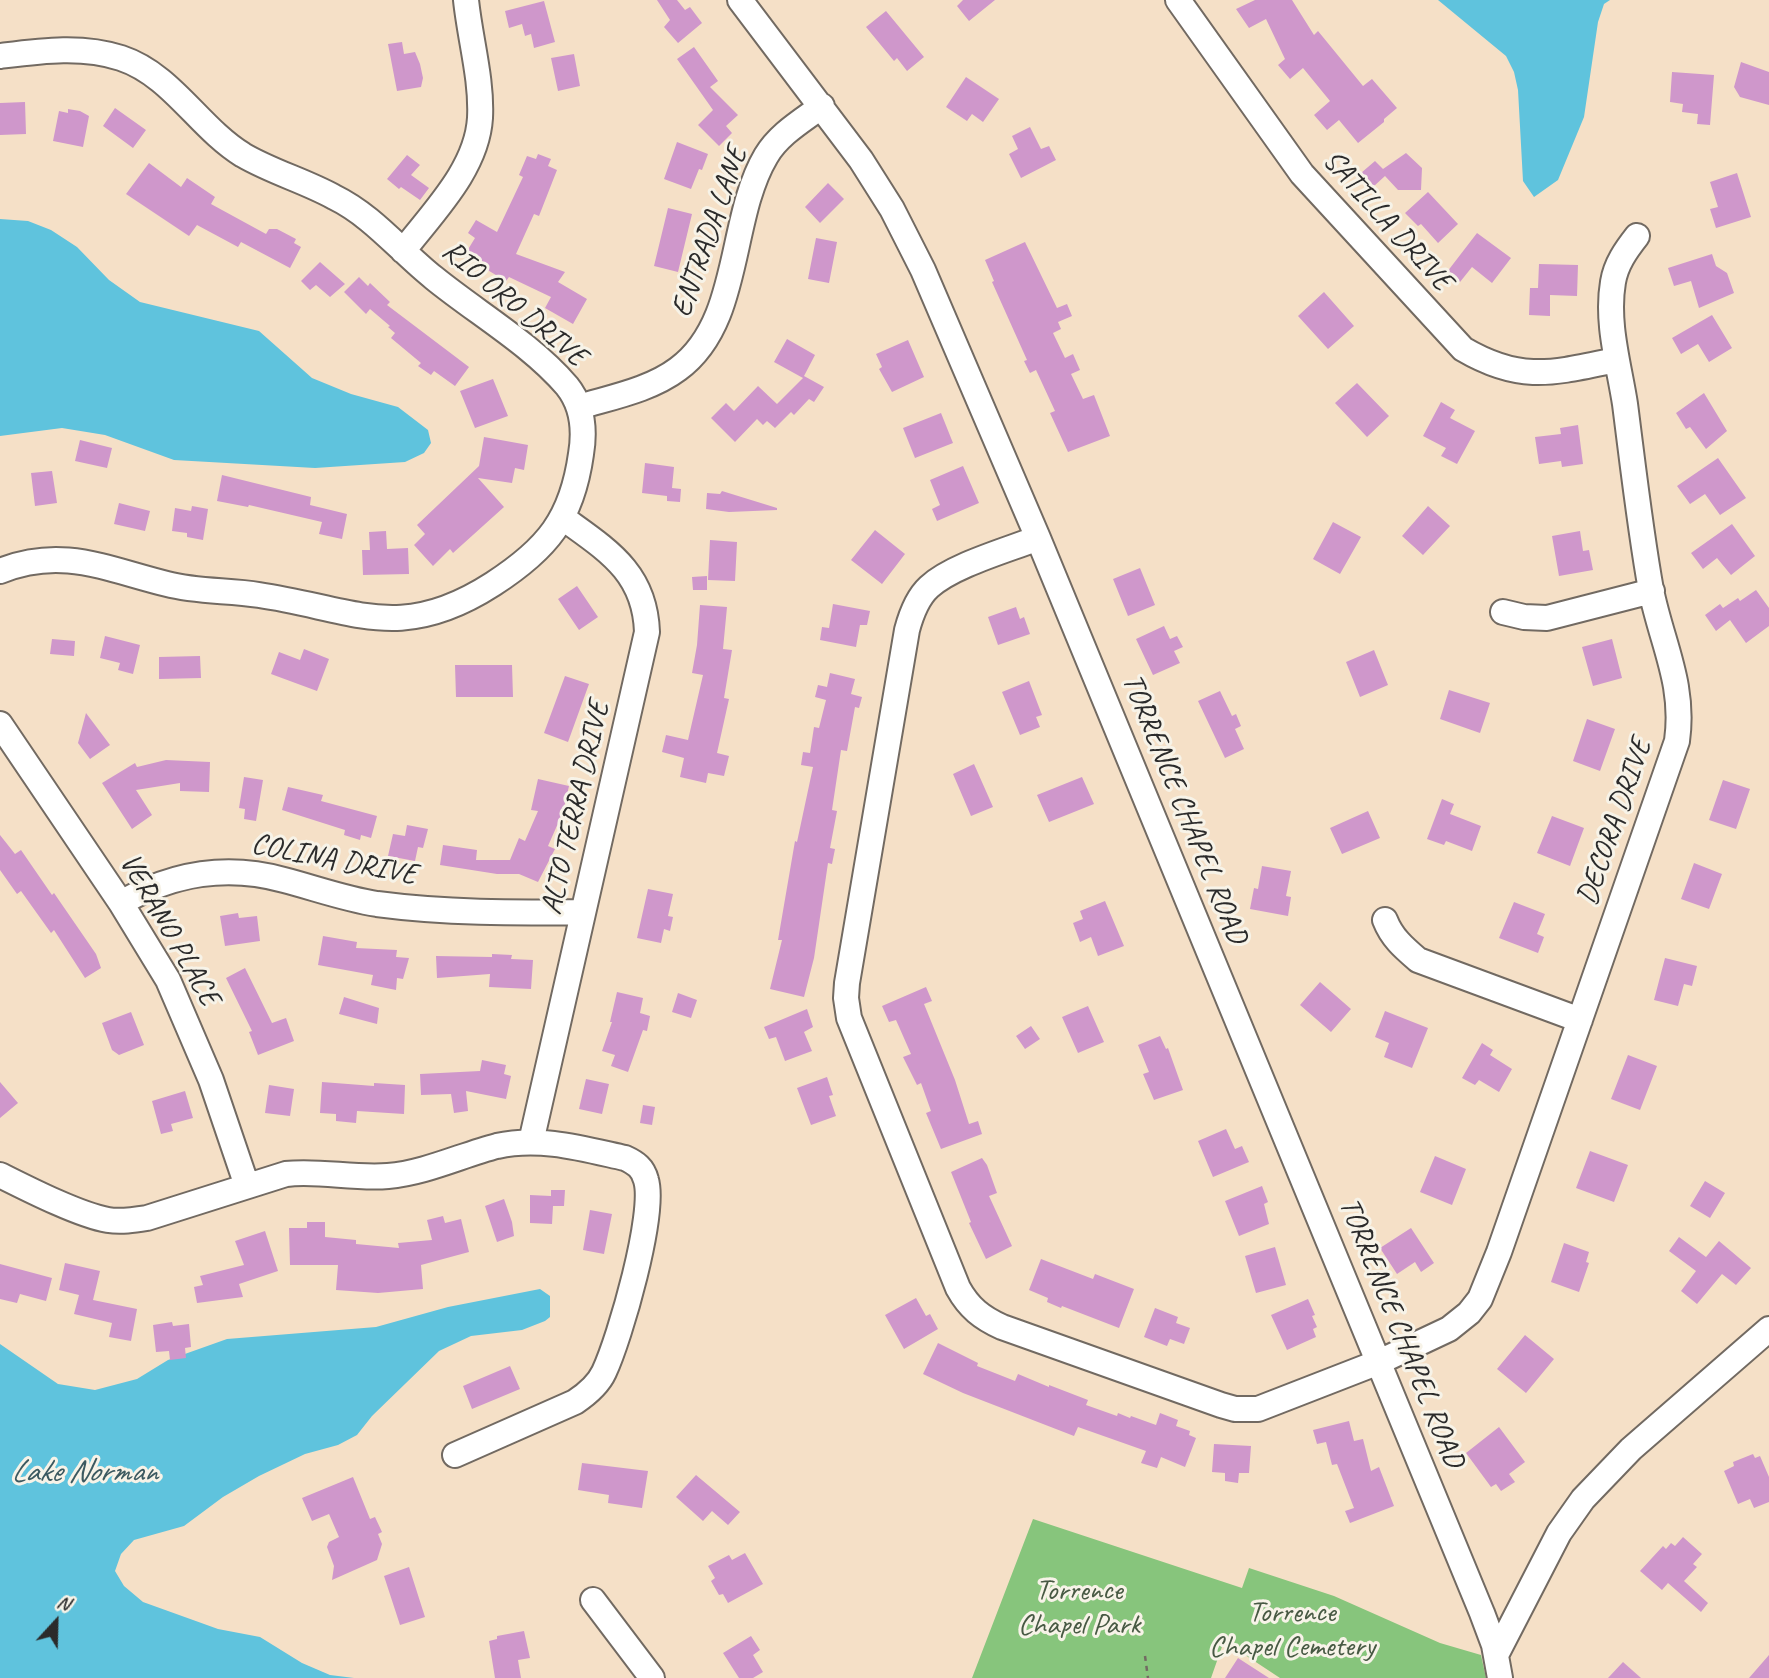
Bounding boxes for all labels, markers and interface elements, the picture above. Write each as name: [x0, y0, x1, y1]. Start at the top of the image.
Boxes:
street label: ENTRADA LANE: [664, 142, 756, 322]
street label: SATILLA DRIVE: [1314, 143, 1460, 299]
street label: RIO ORO DRIVE: [435, 233, 593, 375]
street label: TORRENCE CHAPEL ROAD: [1113, 669, 1255, 949]
street label: ALTO TERRA DRIVE: [534, 698, 618, 918]
street label: DECORA DRIVE: [1570, 734, 1660, 910]
street label: COLINA DRIVE: [248, 826, 420, 894]
street label: VERANO PLACE: [111, 847, 227, 1013]
street label: TORRENCE CHAPEL ROAD: [1330, 1193, 1472, 1473]
water label: Lake Norman: [11, 1454, 157, 1492]
park label: Torrence Chapel Park: [1018, 1573, 1140, 1644]
north arrow: [21, 1587, 91, 1657]
text: N: [54, 1589, 74, 1616]
park label: Torrence Chapel Cemetery: [1209, 1595, 1375, 1666]

